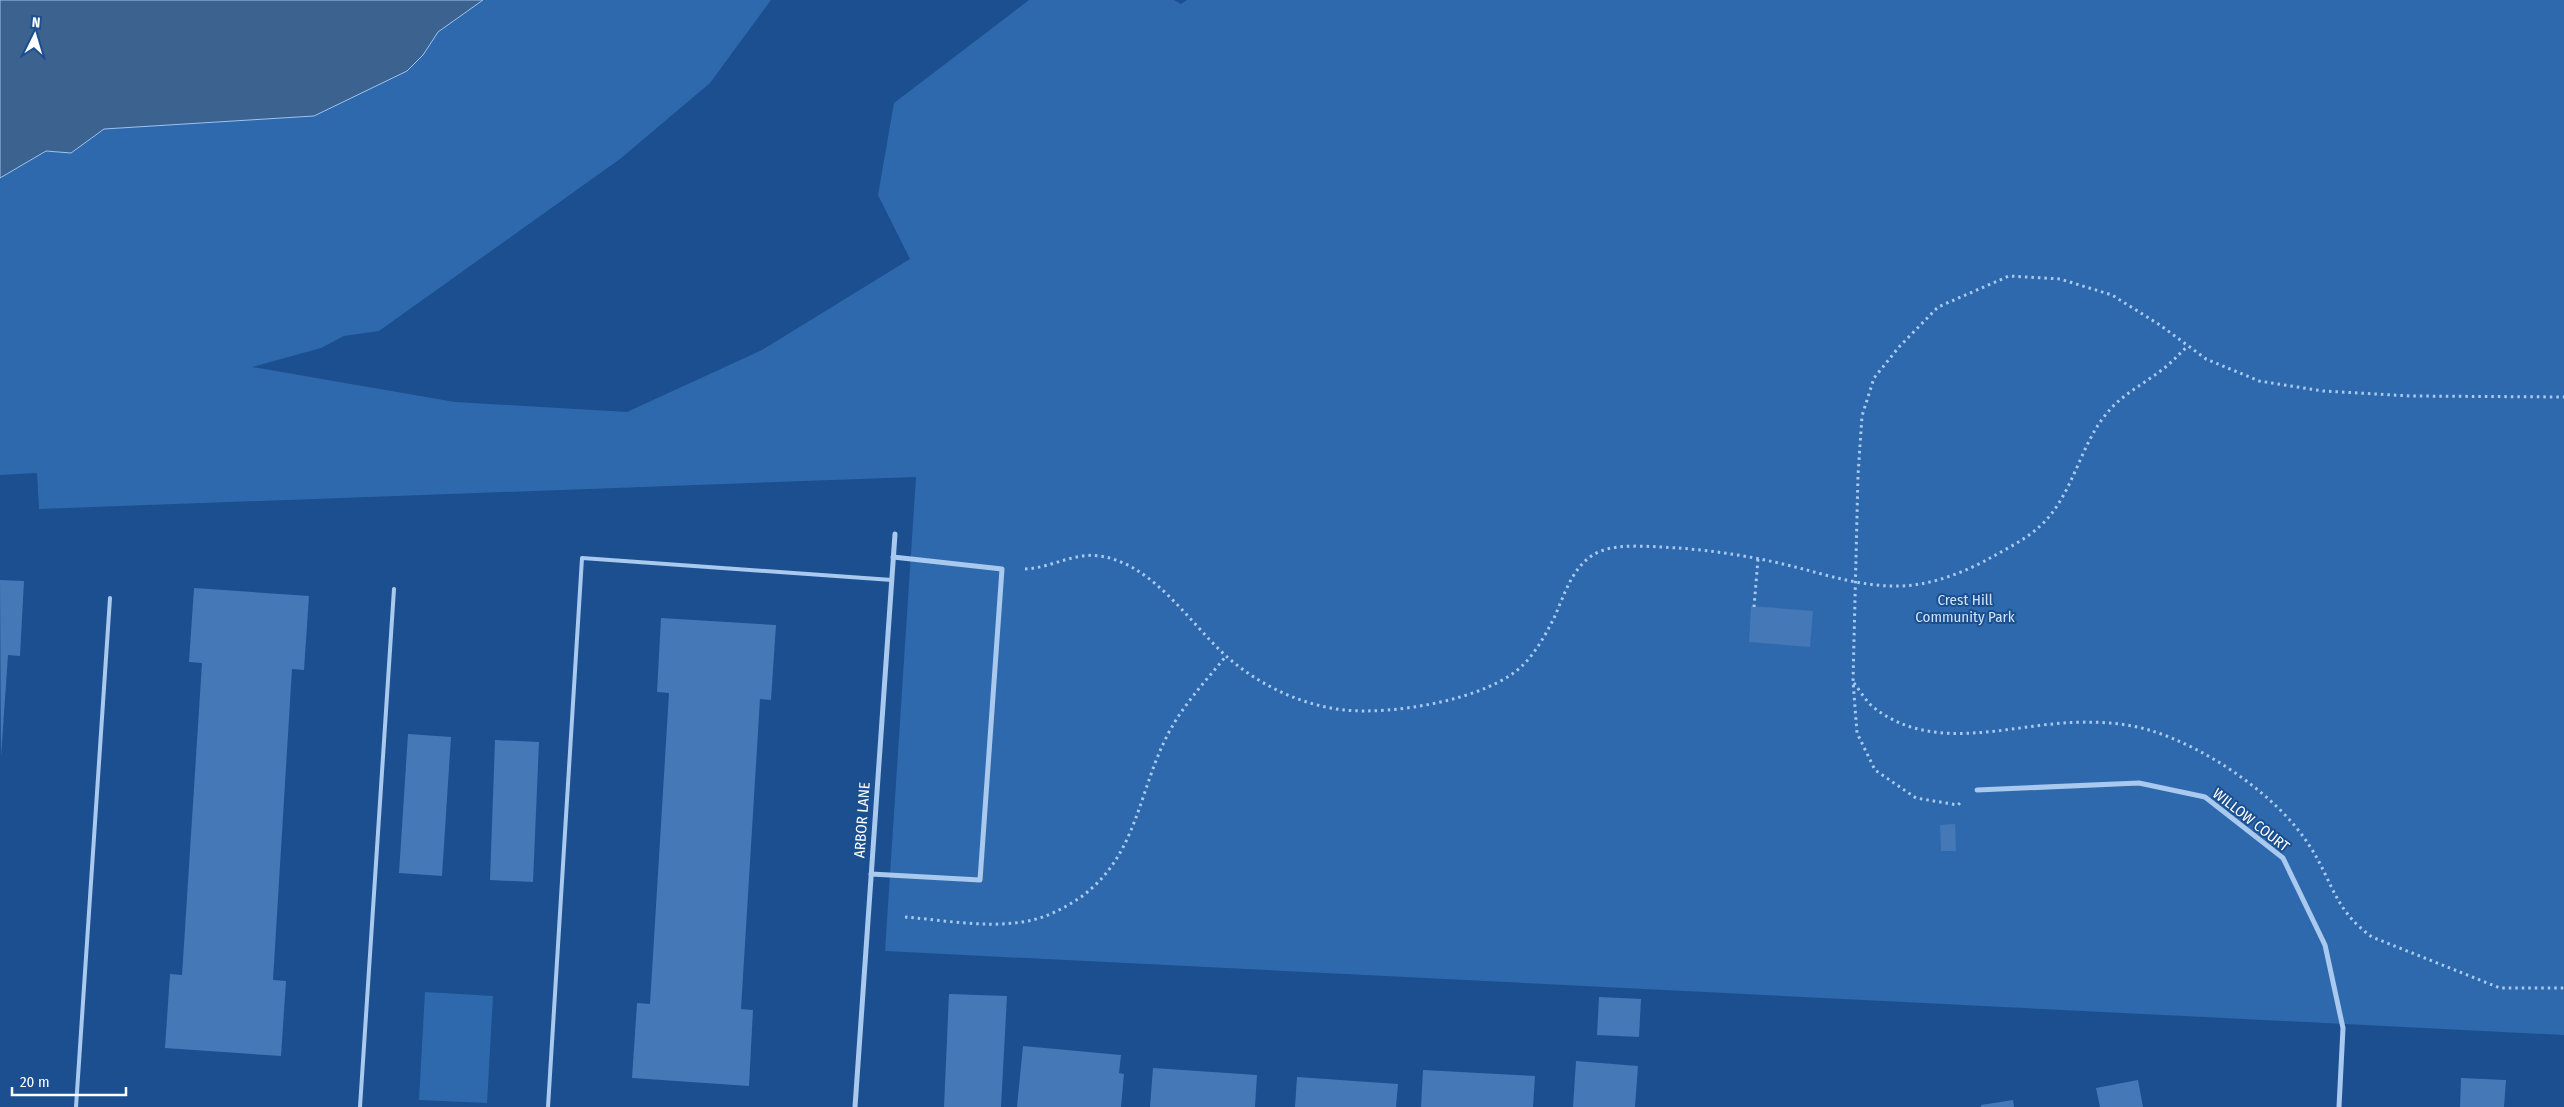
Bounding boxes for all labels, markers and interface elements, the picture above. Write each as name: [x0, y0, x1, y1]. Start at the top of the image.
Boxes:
north arrow: [10, 10, 60, 60]
text: N: [31, 14, 41, 31]
park label: Crest Hill Community Park: [1915, 591, 2015, 626]
street label: ARBOR LANE: [850, 781, 874, 859]
street label: WILLOW COURT: [2209, 784, 2293, 856]
scale bar: [12, 1064, 126, 1096]
text: 20 m: [20, 1073, 50, 1091]

